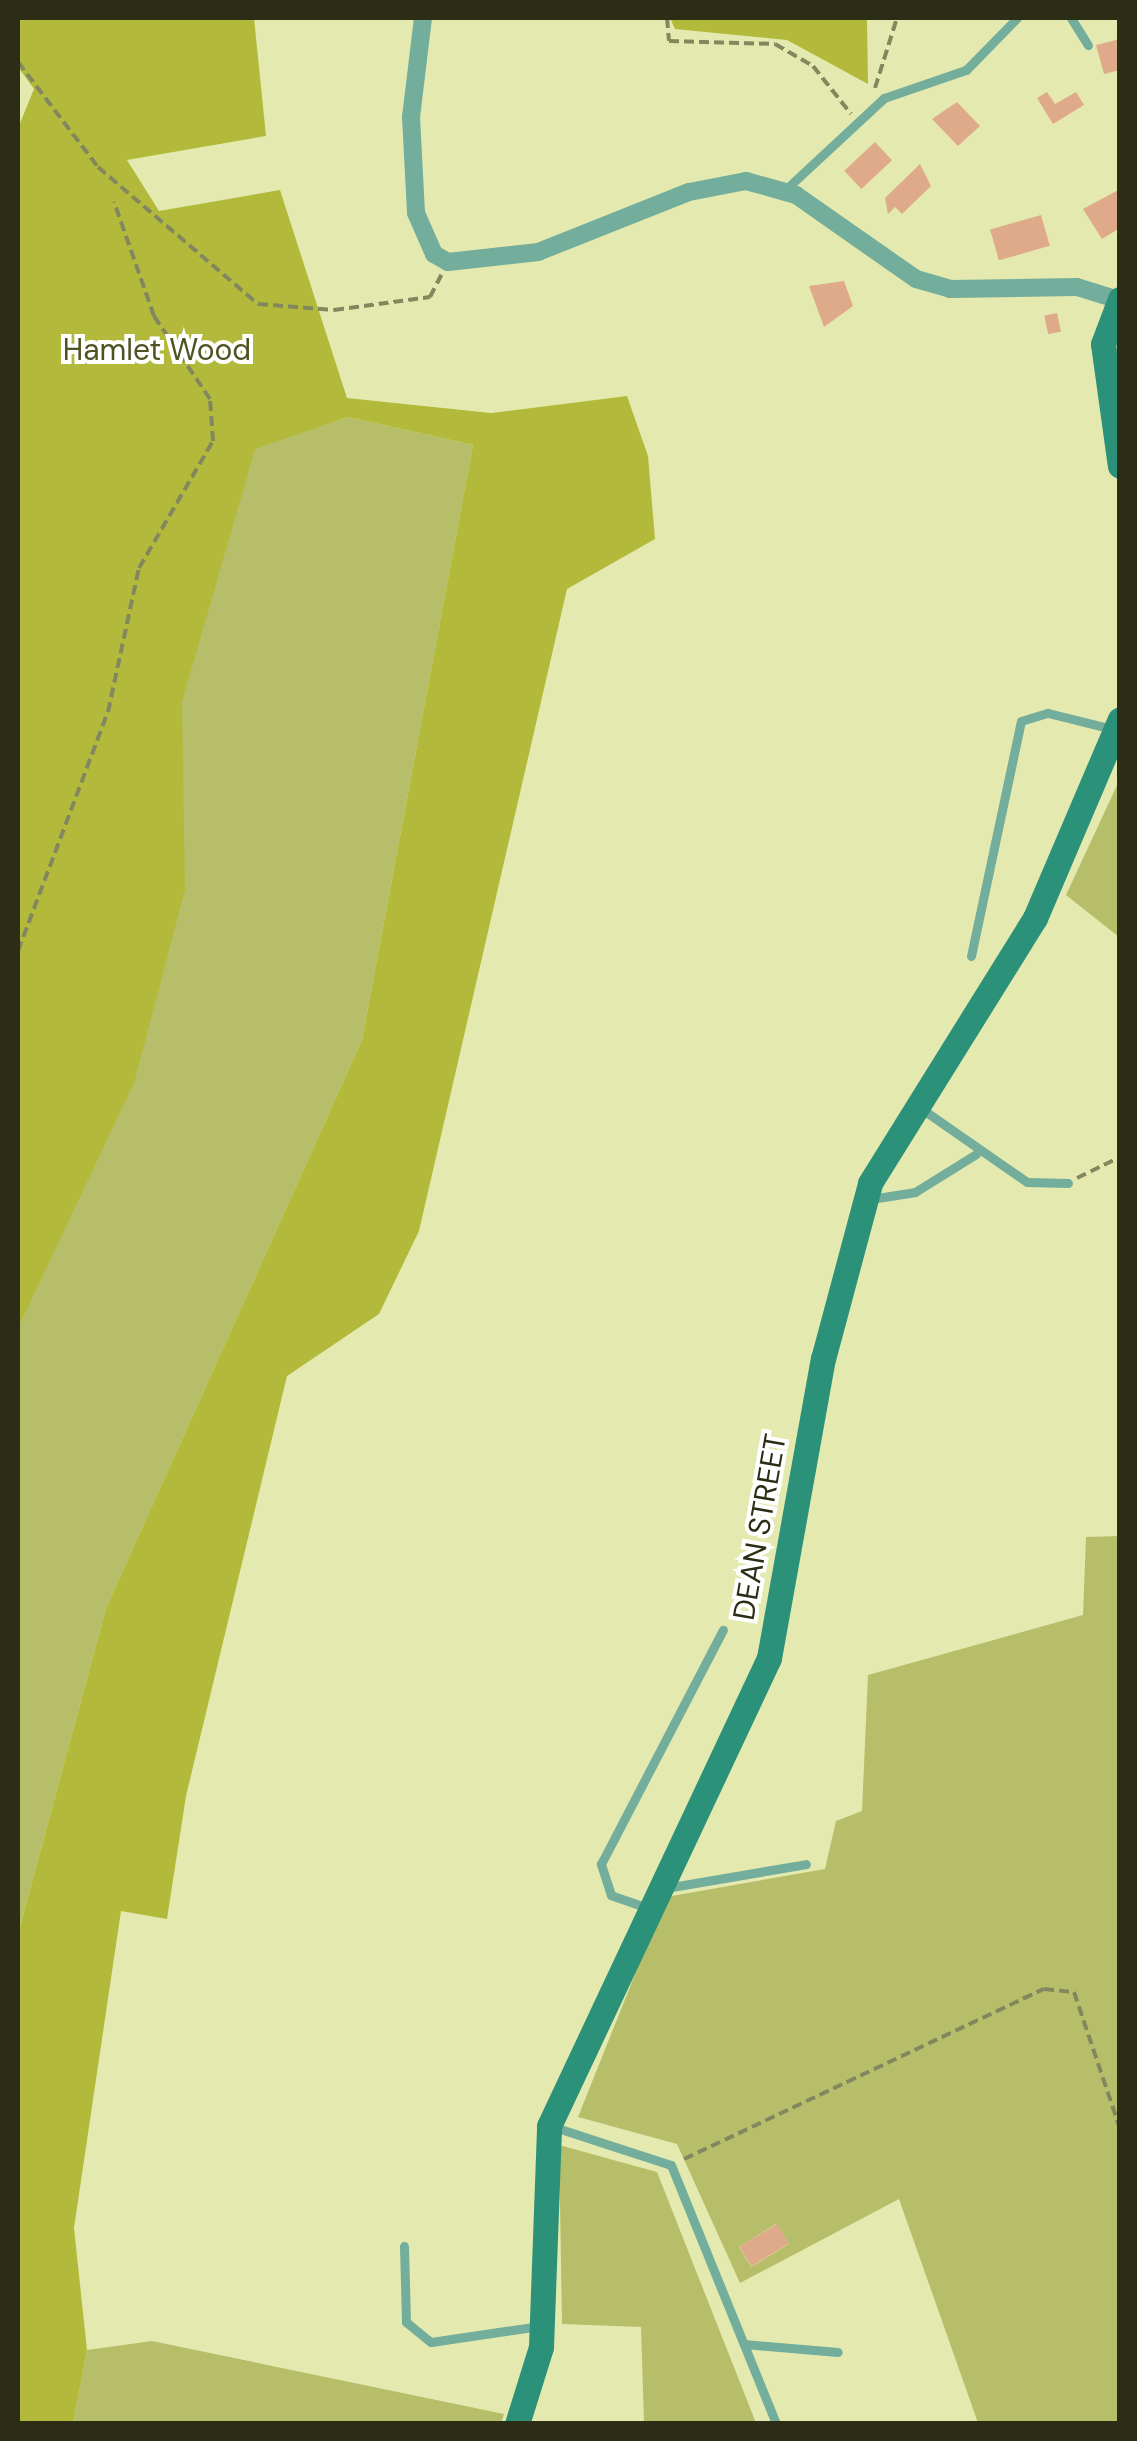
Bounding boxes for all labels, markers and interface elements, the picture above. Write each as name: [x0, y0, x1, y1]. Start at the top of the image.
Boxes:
park label: Hamlet Wood: [63, 332, 251, 368]
street label: DEAN STREET: [726, 1431, 794, 1623]

